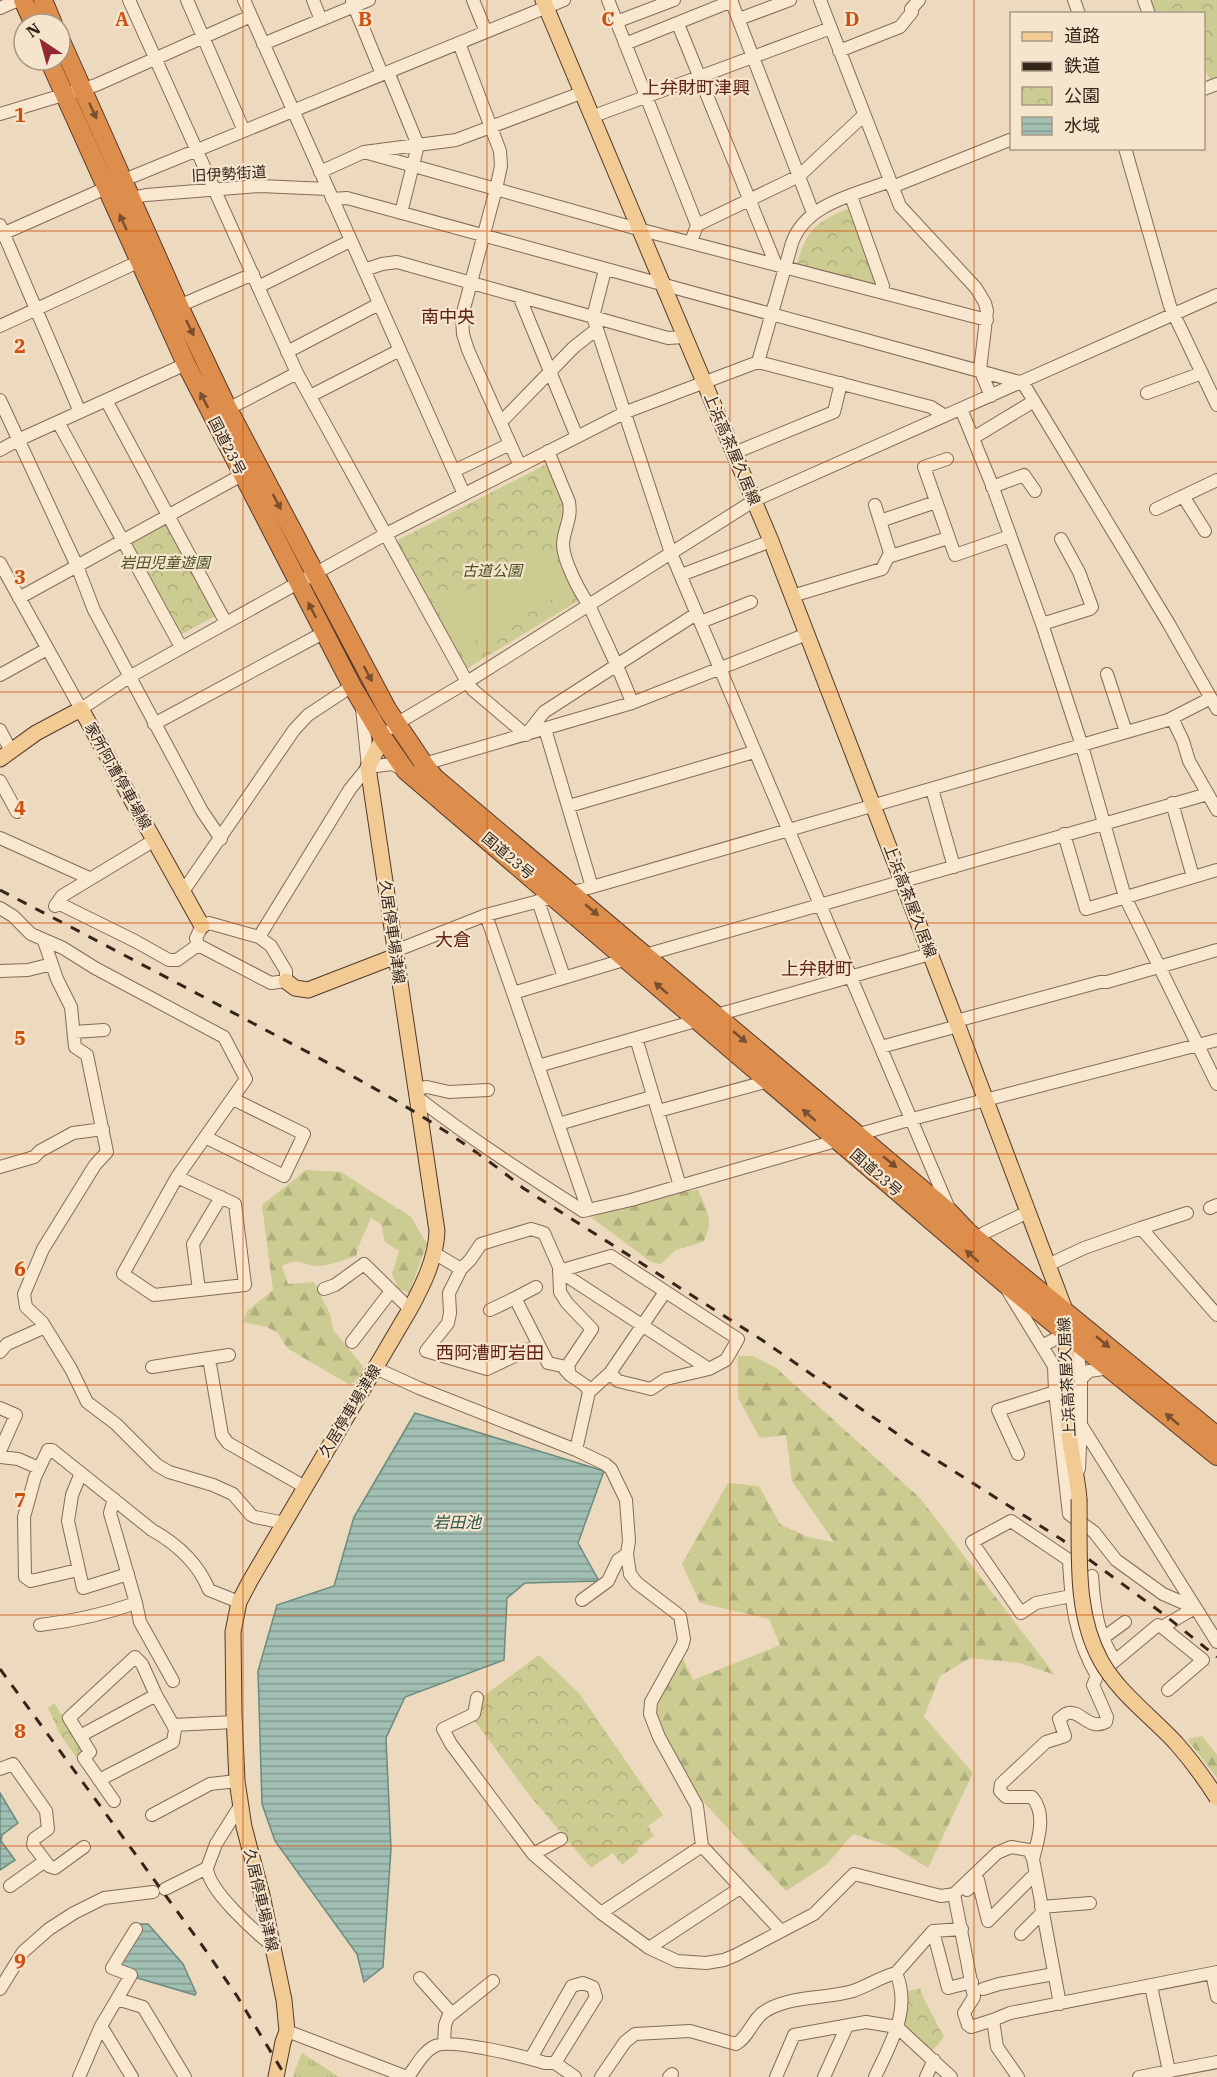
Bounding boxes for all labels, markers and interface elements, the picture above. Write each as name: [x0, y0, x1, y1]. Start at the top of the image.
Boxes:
text: A: [115, 5, 129, 32]
text: B: [358, 5, 372, 32]
text: C: [601, 5, 615, 32]
text: D: [844, 5, 860, 32]
north arrow: [12, 12, 72, 72]
legend: [1010, 12, 1205, 150]
text: N: [22, 18, 44, 42]
text: 道路: [1064, 24, 1100, 47]
text: 鉄道: [1064, 54, 1100, 77]
district label: 上弁財町津興: [642, 76, 750, 99]
text: 公園: [1064, 84, 1100, 107]
text: 1: [14, 101, 26, 128]
one-way arrow: [88, 103, 97, 120]
text: 水域: [1064, 114, 1100, 137]
street label: 旧伊勢街道: [191, 162, 267, 185]
one-way arrow: [118, 213, 128, 231]
district label: 南中央: [421, 305, 475, 328]
one-way arrow: [185, 319, 194, 336]
text: 2: [14, 332, 26, 359]
street label: 上浜高茶屋久居線: [700, 390, 765, 508]
one-way arrow: [199, 391, 208, 408]
street label: 国道23号: [205, 413, 250, 478]
one-way arrow: [272, 494, 282, 511]
park label: 岩田児童遊園: [120, 553, 212, 572]
park label: 古道公園: [462, 561, 524, 580]
text: 3: [14, 563, 26, 590]
one-way arrow: [307, 602, 317, 619]
one-way arrow: [363, 666, 373, 683]
street label: 家所阿漕停車場線: [81, 719, 156, 833]
text: 4: [14, 794, 26, 821]
street label: 国道23号: [478, 828, 539, 883]
street label: 上浜高茶屋久居線: [880, 841, 941, 960]
street label: 久居停車場津線: [376, 879, 409, 985]
one-way arrow: [584, 903, 599, 916]
district label: 大倉: [435, 928, 471, 951]
district label: 上弁財町: [781, 957, 853, 980]
one-way arrow: [654, 982, 669, 995]
text: 5: [14, 1024, 26, 1051]
one-way arrow: [732, 1030, 747, 1043]
one-way arrow: [802, 1109, 817, 1122]
street label: 国道23号: [846, 1145, 906, 1200]
one-way arrow: [882, 1156, 897, 1168]
one-way arrow: [965, 1250, 980, 1263]
text: 6: [14, 1255, 26, 1282]
street label: 上浜高茶屋久居線: [1054, 1317, 1079, 1437]
one-way arrow: [1095, 1335, 1111, 1348]
district label: 西阿漕町岩田: [436, 1341, 544, 1364]
street label: 久居停車場津線: [314, 1361, 385, 1461]
one-way arrow: [1164, 1412, 1180, 1425]
text: 7: [14, 1486, 26, 1513]
water label: 岩田池: [433, 1512, 483, 1532]
text: 8: [14, 1717, 26, 1744]
street label: 久居停車場津線: [240, 1847, 283, 1953]
text: 9: [14, 1947, 26, 1974]

